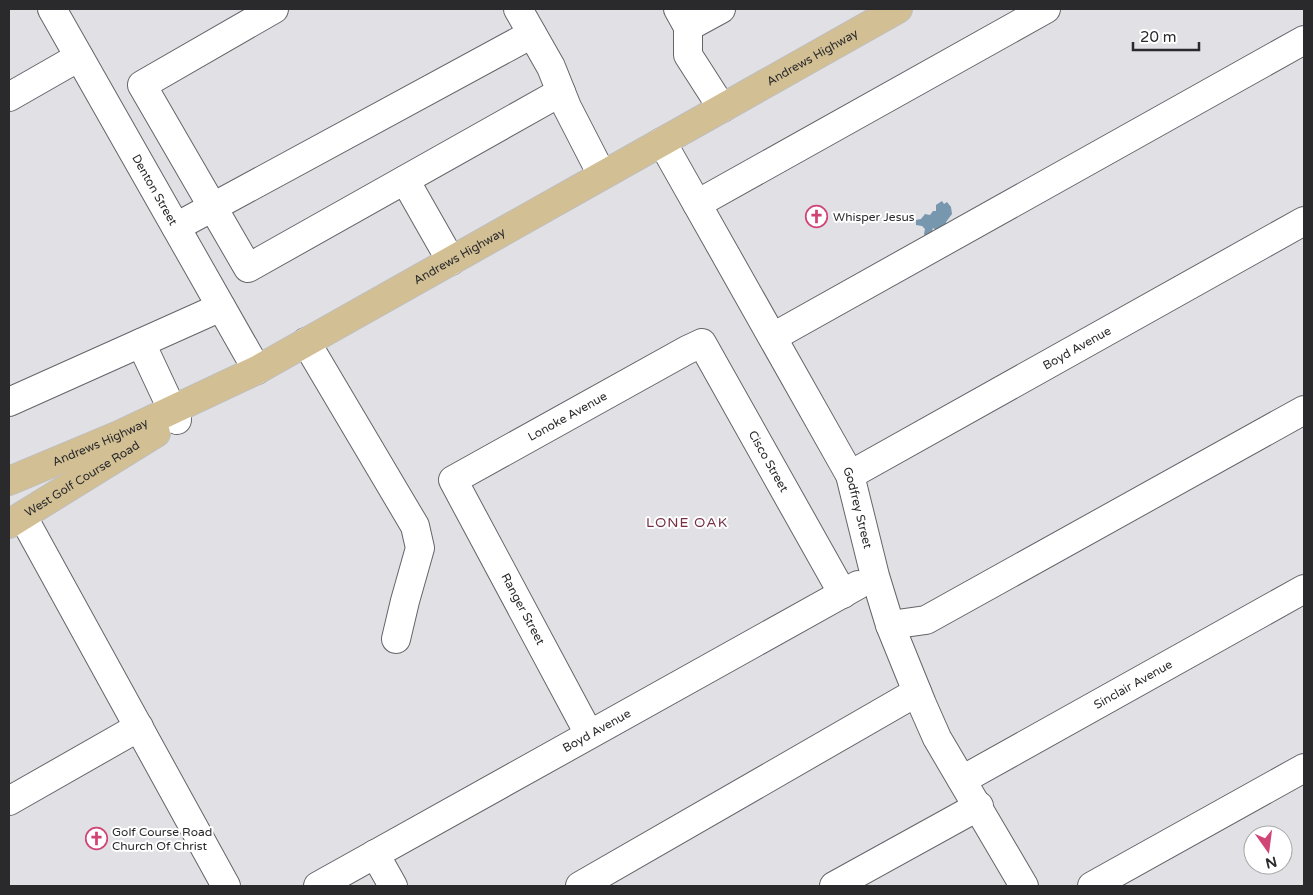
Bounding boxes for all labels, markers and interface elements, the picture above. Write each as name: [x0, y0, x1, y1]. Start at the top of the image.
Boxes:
scale bar: [1133, 20, 1199, 52]
street label: Andrews Highway: [764, 26, 861, 89]
text: 20 m: [1140, 28, 1177, 46]
street label: Denton Street: [129, 152, 181, 228]
church icon: Whisper Jesus: [805, 205, 829, 229]
place label: Whisper Jesus: [833, 210, 915, 224]
street label: Andrews Highway: [411, 224, 508, 287]
street label: Boyd Avenue: [1041, 323, 1113, 373]
street label: Lonoke Avenue: [525, 389, 610, 444]
street label: Andrews Highway: [50, 415, 151, 469]
street label: Cisco Street: [746, 428, 791, 495]
street label: West Golf Course Road: [22, 438, 142, 519]
street label: Godfrey Street: [840, 464, 875, 550]
district label: LONE OAK: [646, 514, 728, 531]
street label: Ranger Street: [498, 571, 548, 648]
street label: Sinclair Avenue: [1092, 657, 1175, 712]
street label: Boyd Avenue: [560, 706, 633, 755]
place label: Golf Course Road Church Of Christ: [112, 825, 212, 853]
north arrow: [1243, 825, 1293, 875]
church icon: Golf Course Road Church Of Christ: [84, 827, 108, 851]
text: N: [1264, 853, 1279, 872]

